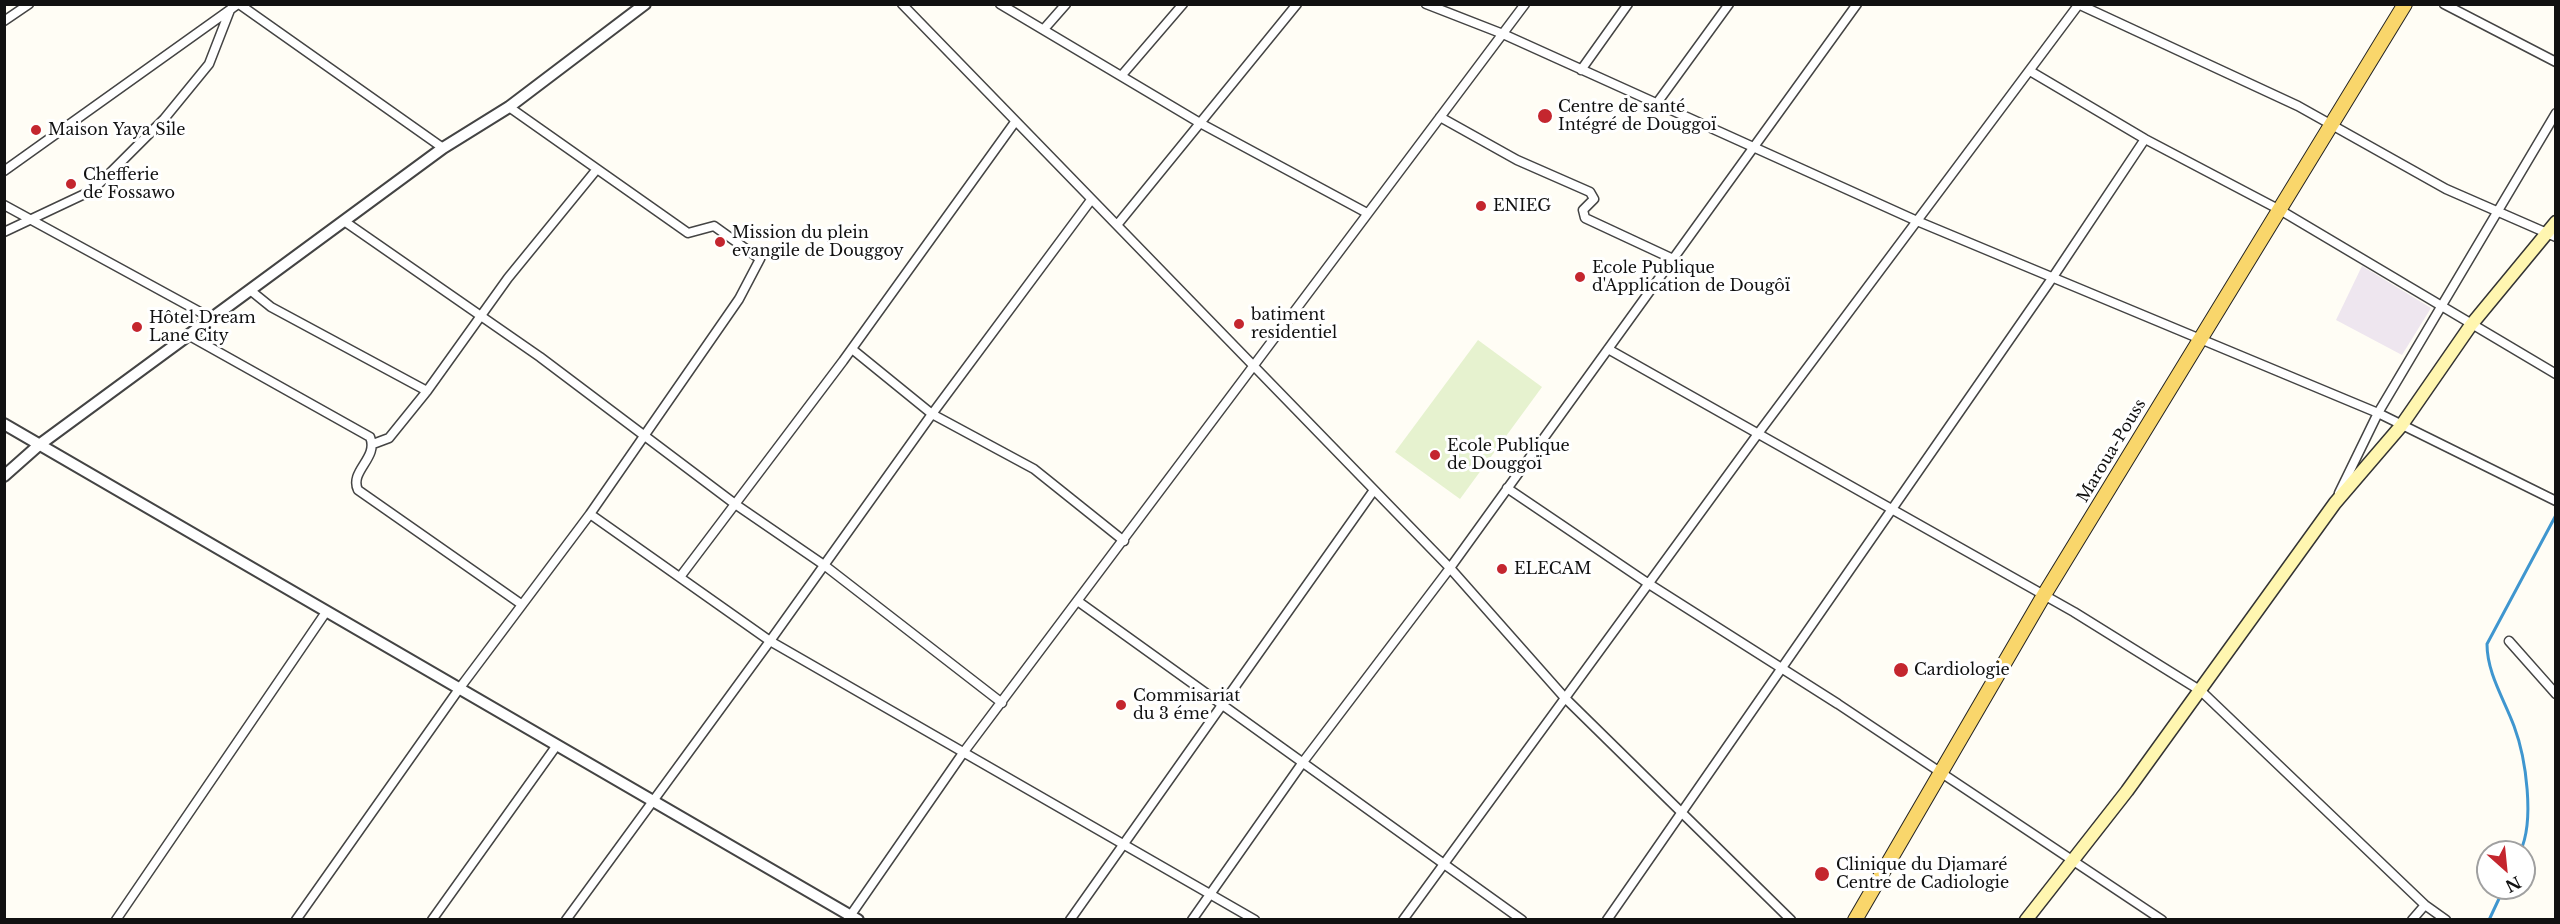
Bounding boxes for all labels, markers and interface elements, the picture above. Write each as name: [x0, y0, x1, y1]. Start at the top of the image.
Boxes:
place label: Centre de santé Intégré de Douggoï: [1558, 97, 1717, 135]
marker: Centre de santé Intégré de Douggoï: [1536, 107, 1554, 125]
place label: Maison Yaya Sile: [48, 120, 185, 140]
marker: Maison Yaya Sile: [29, 123, 43, 137]
place label: Chefferie de Fossawo: [83, 165, 175, 203]
marker: Chefferie de Fossawo: [64, 177, 78, 191]
place label: ENIEG: [1493, 196, 1551, 216]
marker: ENIEG: [1474, 199, 1488, 213]
place label: Mission du plein evangile de Douggoy: [732, 223, 904, 261]
marker: Mission du plein evangile de Douggoy: [713, 235, 727, 249]
place label: Ecole Publique d'Application de Dougôï: [1592, 258, 1790, 296]
marker: Ecole Publique d'Application de Dougôï: [1573, 270, 1587, 284]
place label: batiment residentiel: [1251, 305, 1337, 343]
place label: Hôtel Dream Lane City: [149, 308, 256, 346]
marker: batiment residentiel: [1232, 317, 1246, 331]
marker: Hôtel Dream Lane City: [130, 320, 144, 334]
street label: Maroua-Pouss: [2074, 396, 2150, 506]
place label: Ecole Publique de Douggoï: [1447, 436, 1570, 474]
marker: Ecole Publique de Douggoï: [1428, 448, 1442, 462]
place label: ELECAM: [1514, 559, 1591, 579]
marker: ELECAM: [1495, 562, 1509, 576]
place label: Cardiologie: [1914, 660, 2010, 680]
marker: Cardiologie: [1892, 661, 1910, 679]
place label: Commisariat du 3 éme: [1133, 686, 1240, 724]
marker: Commisariat du 3 éme: [1114, 698, 1128, 712]
north arrow: [2476, 840, 2536, 900]
place label: Clinique du Djamaré Centre de Cadiologie: [1836, 855, 2009, 893]
marker: Clinique du Djamaré Centre de Cadiologie: [1813, 865, 1831, 883]
text: N: [2502, 872, 2525, 897]

